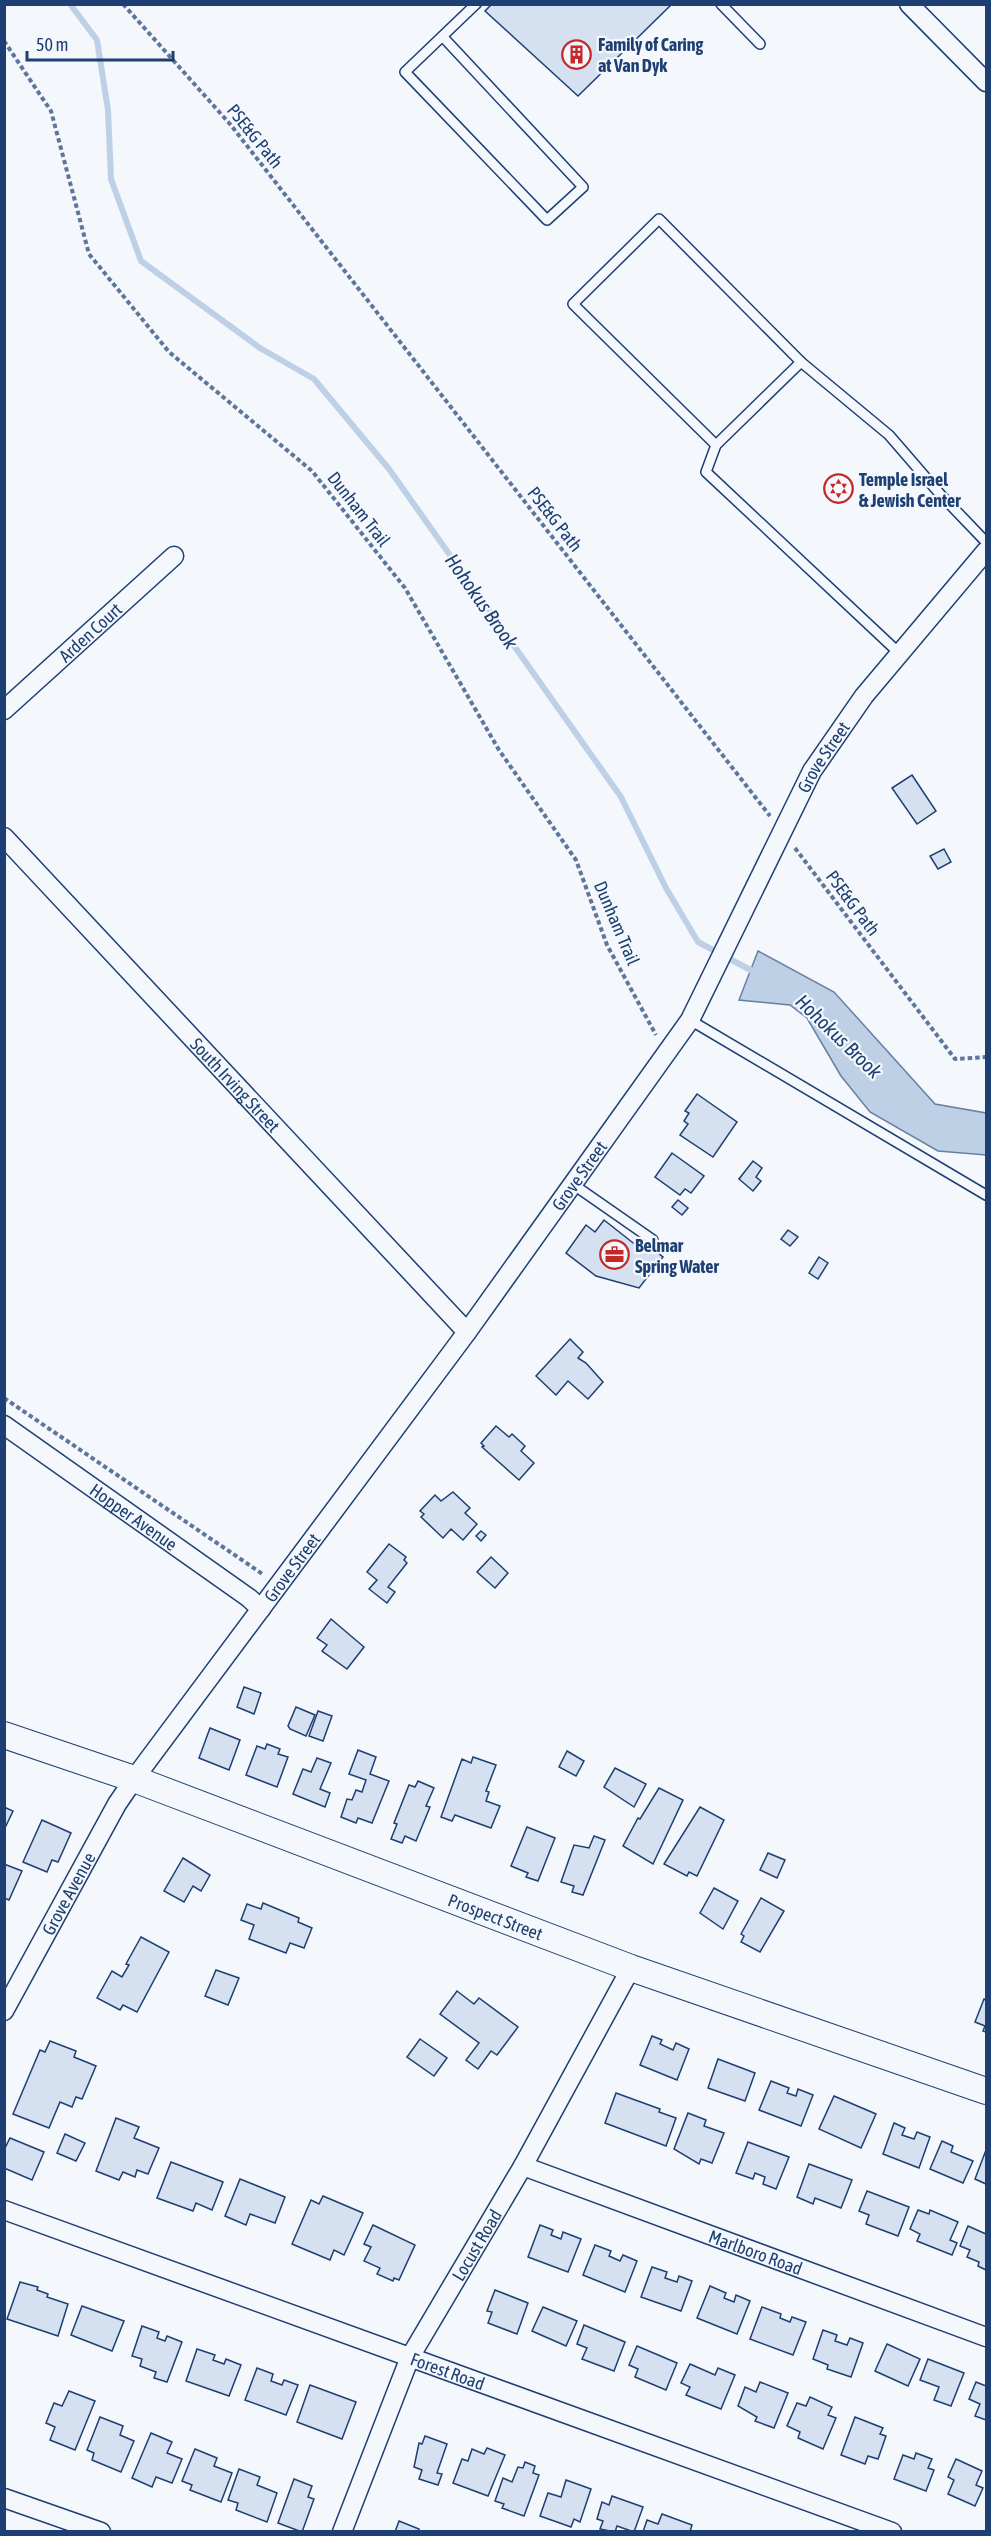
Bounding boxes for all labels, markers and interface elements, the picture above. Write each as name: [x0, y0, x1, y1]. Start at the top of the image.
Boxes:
scale bar: [27, 24, 172, 62]
text: 50 m: [36, 34, 68, 55]
place label: Family of Caring at Van Dyk: [598, 34, 703, 76]
building icon: Family of Caring at Van Dyk: [561, 38, 593, 70]
street label: PSE&G Path: [223, 100, 287, 172]
street label: Dunham Trail: [323, 467, 395, 551]
place label: Temple Israel & Jewish Center: [859, 469, 961, 511]
synagogue icon: Temple Israel & Jewish Center: [822, 473, 854, 505]
street label: PSE&G Path: [523, 483, 587, 555]
water label: Hohokus Brook: [441, 549, 523, 653]
street label: Arden Court: [54, 598, 126, 666]
street label: Grove Street: [793, 717, 854, 796]
street label: PSE&G Path: [822, 866, 884, 940]
street label: Dunham Trail: [590, 878, 644, 968]
water label: Hohokus Brook: [791, 989, 887, 1083]
street label: South Irving Street: [187, 1033, 285, 1136]
street label: Grove Street: [547, 1136, 611, 1214]
place label: Belmar Spring Water: [635, 1235, 720, 1277]
office icon: Belmar Spring Water: [598, 1239, 630, 1271]
street label: Hopper Avenue: [86, 1479, 182, 1555]
street label: Grove Street: [259, 1529, 324, 1606]
street label: Grove Avenue: [37, 1848, 99, 1938]
street label: Prospect Street: [445, 1889, 546, 1944]
street label: Locust Road: [447, 2205, 506, 2284]
street label: Marlboro Road: [706, 2225, 805, 2279]
street label: Forest Road: [408, 2348, 488, 2394]

